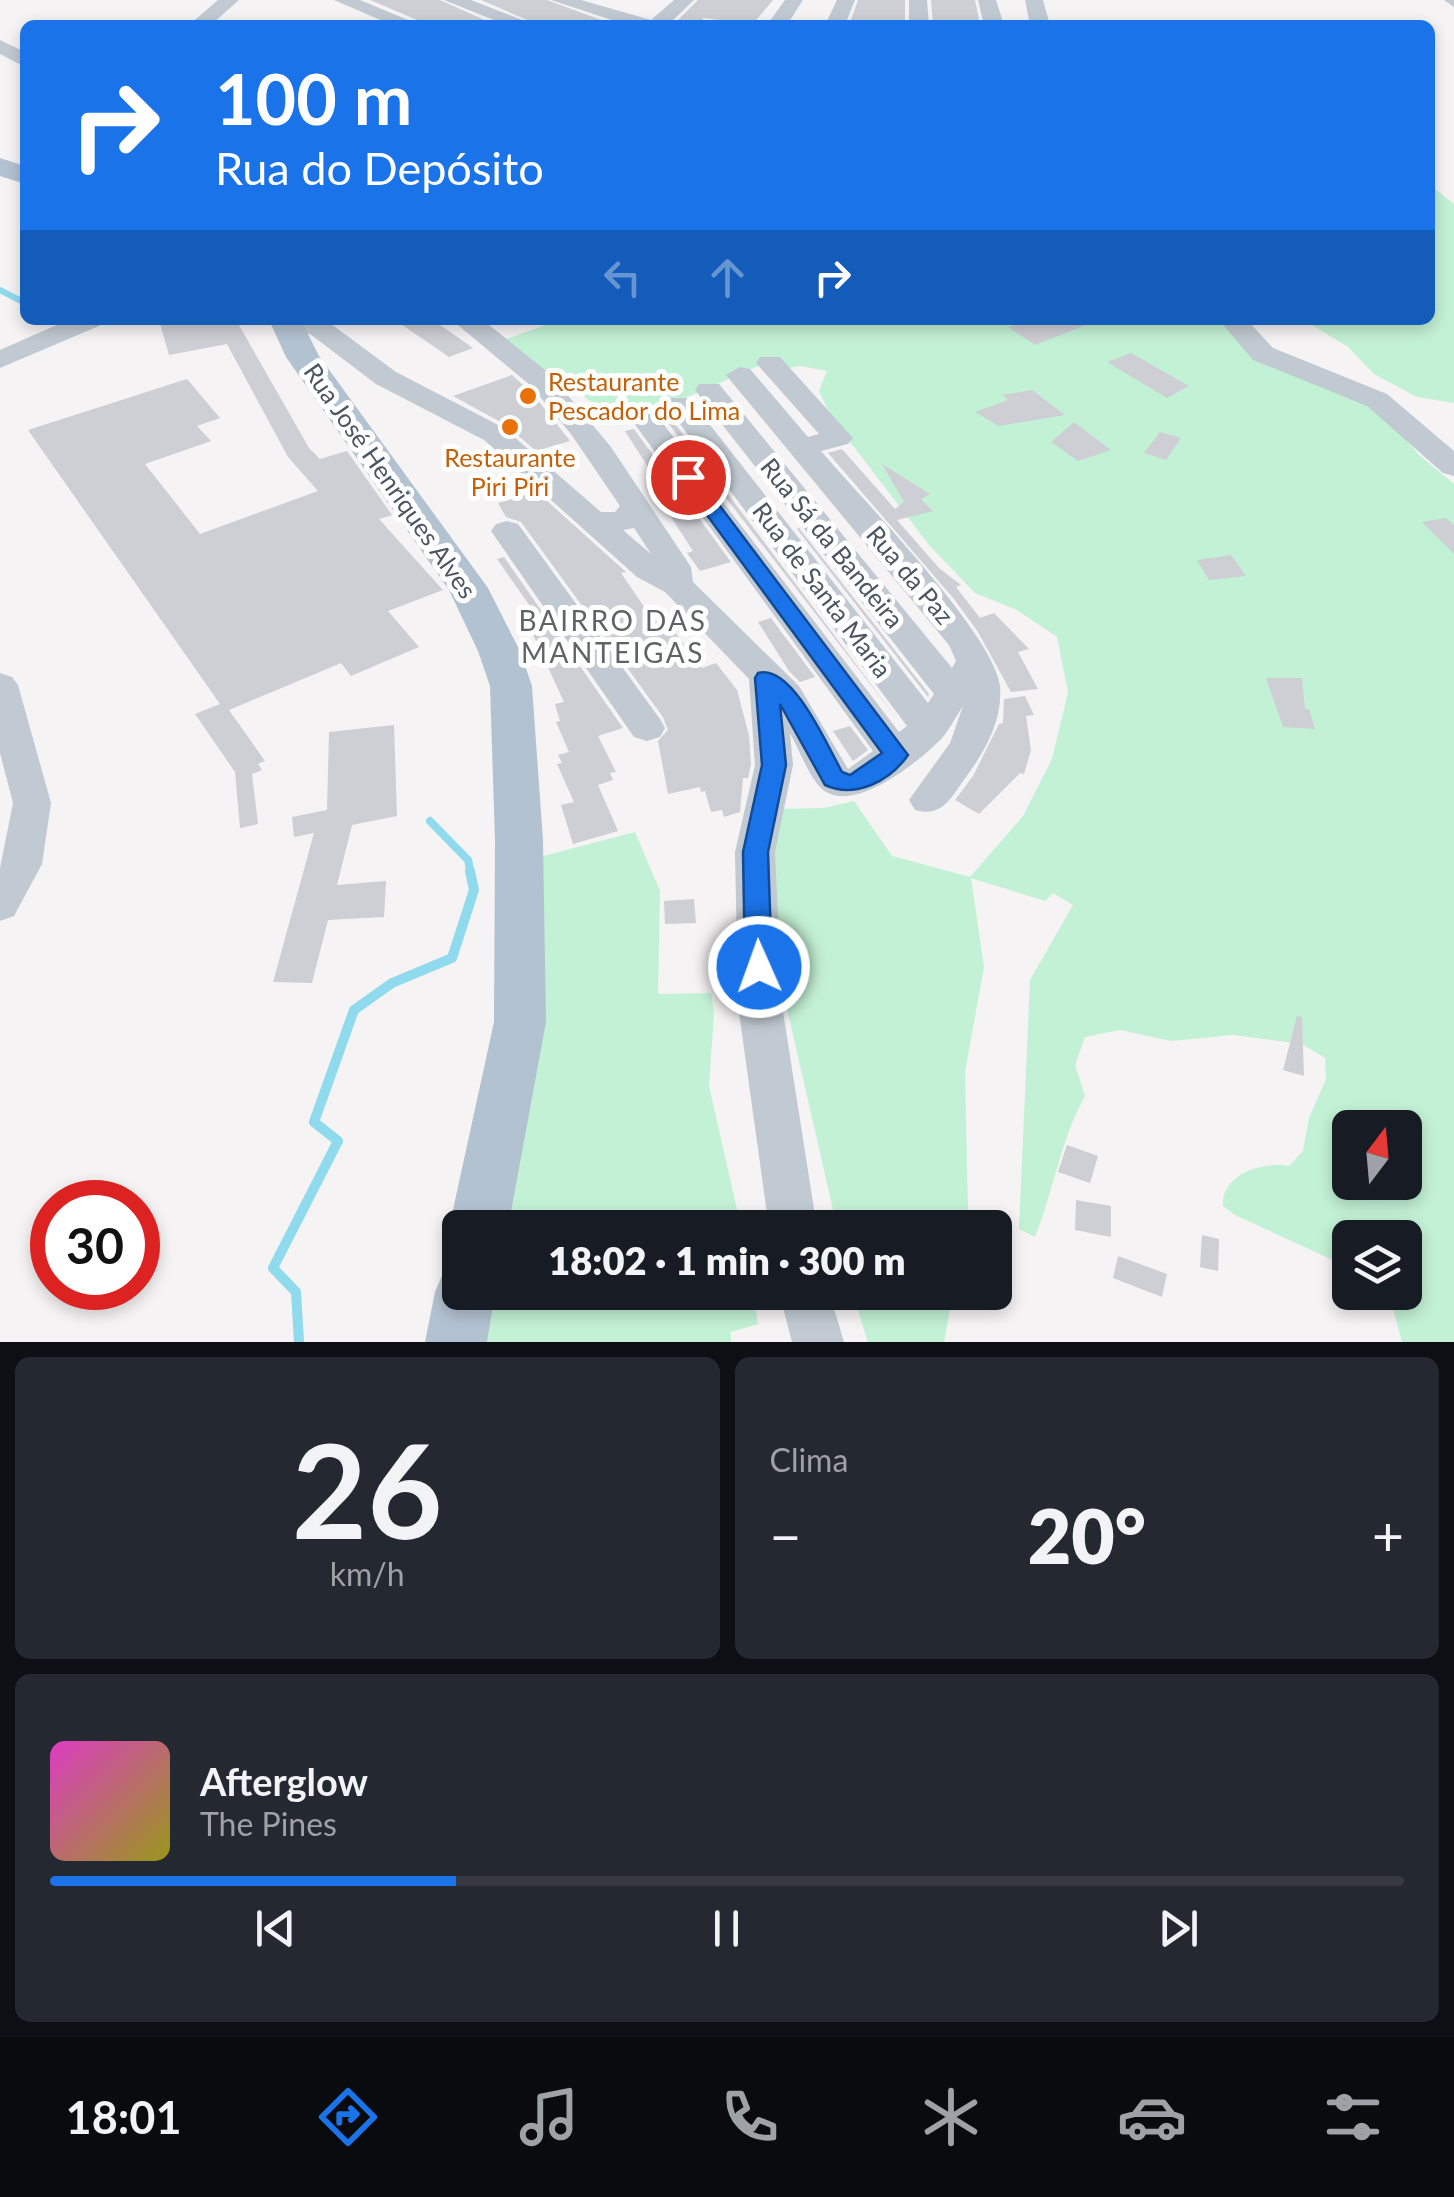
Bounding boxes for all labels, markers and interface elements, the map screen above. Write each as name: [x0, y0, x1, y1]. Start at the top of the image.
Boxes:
text: 100 m: [215, 56, 412, 140]
icon: right: [50, 60, 180, 190]
text: Rua do Depósito: [215, 141, 544, 195]
icon: left: [595, 250, 650, 305]
icon: ahead: [700, 250, 755, 305]
icon: right: [805, 250, 860, 305]
street label: Rua José Henriques Alves: [298, 357, 483, 604]
place label: Restaurante Pescador do Lima: [548, 366, 740, 425]
marker: Restaurante Pescador do Lima: [517, 385, 539, 407]
marker: Restaurante Piri Piri: [499, 416, 521, 438]
pin: [646, 435, 731, 520]
place label: Restaurante Piri Piri: [444, 442, 576, 501]
icon: arrive: [661, 450, 716, 505]
street label: Rua Sá da Bandeira: [755, 451, 910, 633]
street label: Rua de Santa Maria: [747, 496, 898, 683]
street label: Rua da Paz: [861, 519, 961, 630]
district label: BAIRRO DAS MANTEIGAS: [519, 603, 707, 669]
position arrow: [707, 915, 811, 1019]
north arrow: [1332, 1110, 1422, 1200]
map controls: [1332, 1110, 1422, 1310]
speed limit sign: 30: [30, 1180, 160, 1310]
button: layers: [1332, 1220, 1422, 1310]
text: 18:02 · 1 min · 300 m: [548, 1237, 906, 1283]
text: 26: [292, 1411, 443, 1567]
text: Clima: [770, 1440, 848, 1479]
text: 20°: [1028, 1490, 1146, 1580]
text: −: [770, 1502, 801, 1568]
text: +: [1372, 1502, 1404, 1568]
text: km/h: [330, 1554, 405, 1593]
text: Afterglow: [200, 1758, 368, 1804]
text: The Pines: [200, 1804, 337, 1843]
icon: previous: [248, 1901, 303, 1956]
icon: pause: [699, 1901, 754, 1956]
icon: next: [1151, 1901, 1206, 1956]
icon: directions: [313, 2082, 383, 2152]
icon: music: [514, 2082, 584, 2152]
icon: phone: [715, 2082, 785, 2152]
icon: climate: [916, 2082, 986, 2152]
icon: car: [1117, 2082, 1187, 2152]
icon: filters: [1318, 2082, 1388, 2152]
text: 18:01: [66, 2090, 182, 2144]

